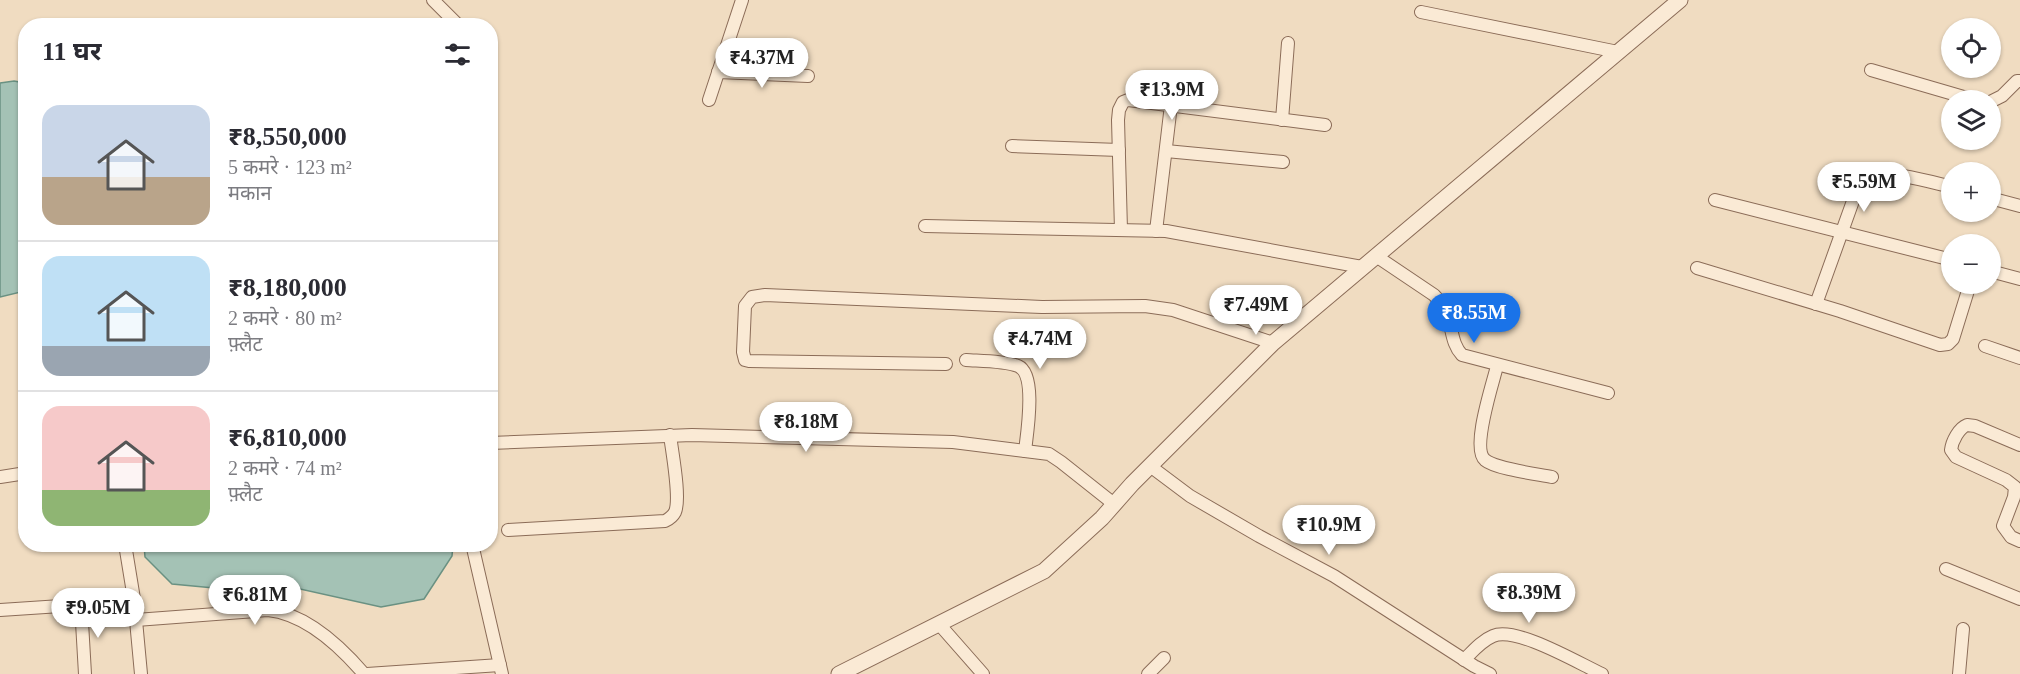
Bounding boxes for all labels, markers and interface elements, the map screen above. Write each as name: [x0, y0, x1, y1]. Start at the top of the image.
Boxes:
map controls: [1941, 18, 2001, 294]
button: locate: [1941, 18, 2001, 78]
text: 11 घर: [42, 37, 101, 66]
icon: filters: [441, 38, 474, 71]
pin: ₹4.37M: [713, 38, 811, 89]
text: ₹4.37M: [729, 46, 795, 68]
pin: ₹13.9M: [1123, 70, 1221, 121]
text: ₹13.9M: [1139, 78, 1205, 100]
button: layers: [1941, 90, 2001, 150]
text: ₹8,550,000: [228, 122, 347, 151]
icon: home: [90, 129, 162, 201]
text: 5 कमरे · 123 m²: [228, 156, 352, 178]
pin: ₹5.59M: [1815, 162, 1913, 213]
button: +: [1941, 162, 2001, 222]
text: ₹5.59M: [1831, 170, 1897, 192]
text: मकान: [228, 182, 272, 204]
button: −: [1941, 234, 2001, 294]
text: ₹8,180,000: [228, 273, 347, 302]
icon: home: [90, 280, 162, 352]
pin: ₹7.49M: [1207, 285, 1305, 336]
text: ₹7.49M: [1223, 293, 1289, 315]
pin: ₹8.55M: [1425, 293, 1523, 344]
text: ₹8.55M: [1441, 301, 1507, 323]
text: 2 कमरे · 80 m²: [228, 307, 342, 329]
pin: ₹4.74M: [991, 319, 1089, 370]
text: ₹4.74M: [1007, 327, 1073, 349]
text: फ़्लैट: [228, 333, 263, 355]
pin: ₹8.18M: [757, 402, 855, 453]
text: ₹8.18M: [773, 410, 839, 432]
text: ₹6,810,000: [228, 423, 347, 452]
icon: home: [90, 430, 162, 502]
text: 2 कमरे · 74 m²: [228, 457, 342, 479]
text: फ़्लैट: [228, 483, 263, 505]
pin: ₹10.9M: [1280, 505, 1378, 556]
text: ₹10.9M: [1296, 513, 1362, 535]
pin: ₹8.39M: [1480, 573, 1578, 624]
pin: ₹6.81M: [206, 575, 304, 626]
text: ₹8.39M: [1496, 581, 1562, 603]
text: ₹6.81M: [222, 583, 288, 605]
pin: ₹9.05M: [49, 588, 147, 639]
text: ₹9.05M: [65, 596, 131, 618]

